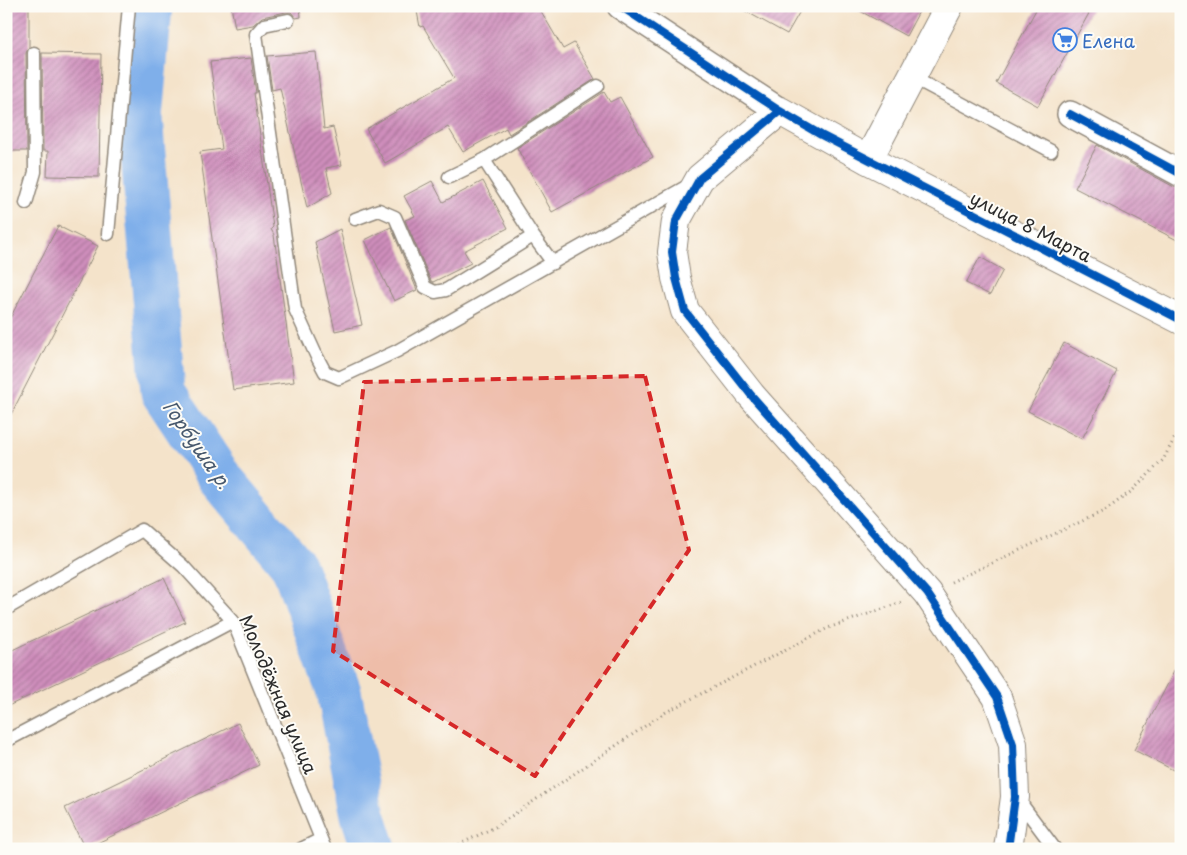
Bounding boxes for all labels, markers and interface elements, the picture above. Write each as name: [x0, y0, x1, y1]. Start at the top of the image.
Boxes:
supermarket icon: Елена: [1052, 27, 1078, 53]
place label: Елена: [1082, 27, 1136, 54]
street label: улица 8 Марта: [965, 184, 1097, 268]
water label: Горбуша р.: [157, 394, 239, 494]
street label: Молодёжная улица: [233, 610, 325, 778]

